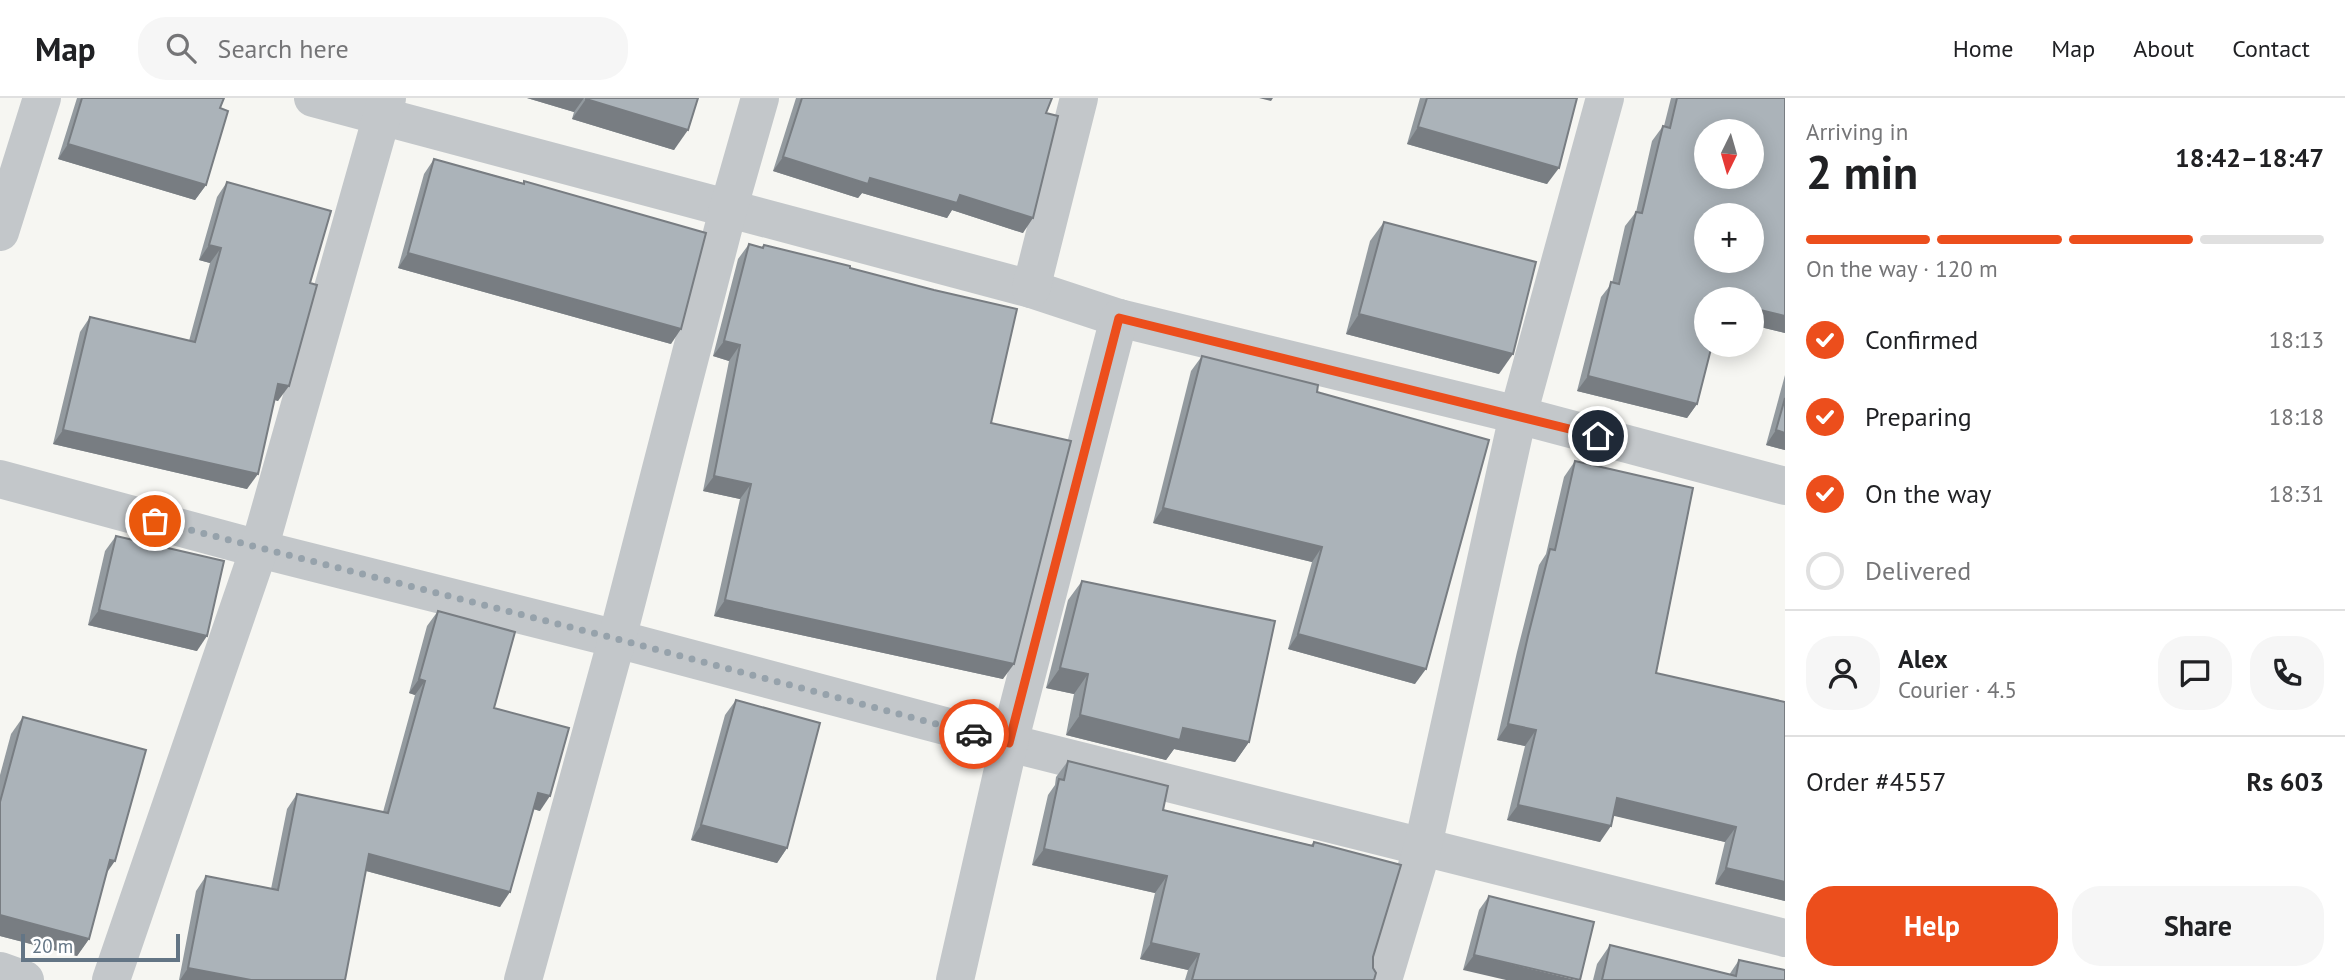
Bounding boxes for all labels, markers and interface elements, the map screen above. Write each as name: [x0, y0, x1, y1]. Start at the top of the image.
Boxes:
search box: [138, 17, 628, 80]
text: Map: [35, 27, 96, 70]
icon: search: [162, 29, 200, 67]
text: Search here: [218, 32, 349, 65]
text: Home: [1953, 33, 2013, 64]
text: Map: [2051, 33, 2095, 64]
text: About: [2133, 33, 2194, 64]
text: Contact: [2232, 33, 2310, 64]
text: Arriving in: [1806, 117, 1908, 146]
north arrow: [1694, 119, 1764, 189]
map controls: [1694, 119, 1764, 357]
text: 18:42–18:47: [2175, 141, 2324, 174]
text: 2 min: [1806, 142, 1918, 202]
button: +: [1694, 203, 1764, 273]
text: On the way · 120 m: [1806, 254, 1998, 283]
button: −: [1694, 287, 1764, 357]
icon: check: [1806, 321, 1844, 359]
text: Confirmed: [1865, 323, 1978, 356]
text: 18:13: [2269, 325, 2324, 354]
icon: check: [1806, 398, 1844, 436]
text: Preparing: [1865, 400, 1972, 433]
text: 18:18: [2269, 402, 2324, 431]
pin: [1568, 406, 1628, 466]
icon: home: [1579, 417, 1617, 455]
icon: check: [1806, 475, 1844, 513]
text: On the way: [1865, 477, 1991, 510]
text: 18:31: [2269, 479, 2324, 508]
pin: [125, 491, 185, 551]
icon: bag: [136, 502, 174, 540]
text: Delivered: [1865, 554, 1971, 587]
button: person: [1806, 636, 1880, 710]
button: chat: [2158, 636, 2232, 710]
button: phone: [2250, 636, 2324, 710]
text: Alex: [1898, 642, 1948, 675]
text: Courier · 4.5: [1898, 675, 2017, 704]
courier: [939, 699, 1009, 769]
icon: car: [955, 715, 993, 753]
text: Order #4557: [1806, 765, 1946, 798]
text: Rs 603: [2247, 765, 2324, 798]
button: Help: [1806, 886, 2058, 966]
button: Share: [2072, 886, 2324, 966]
scale bar: [21, 931, 180, 963]
text: 20 m: [32, 934, 73, 958]

